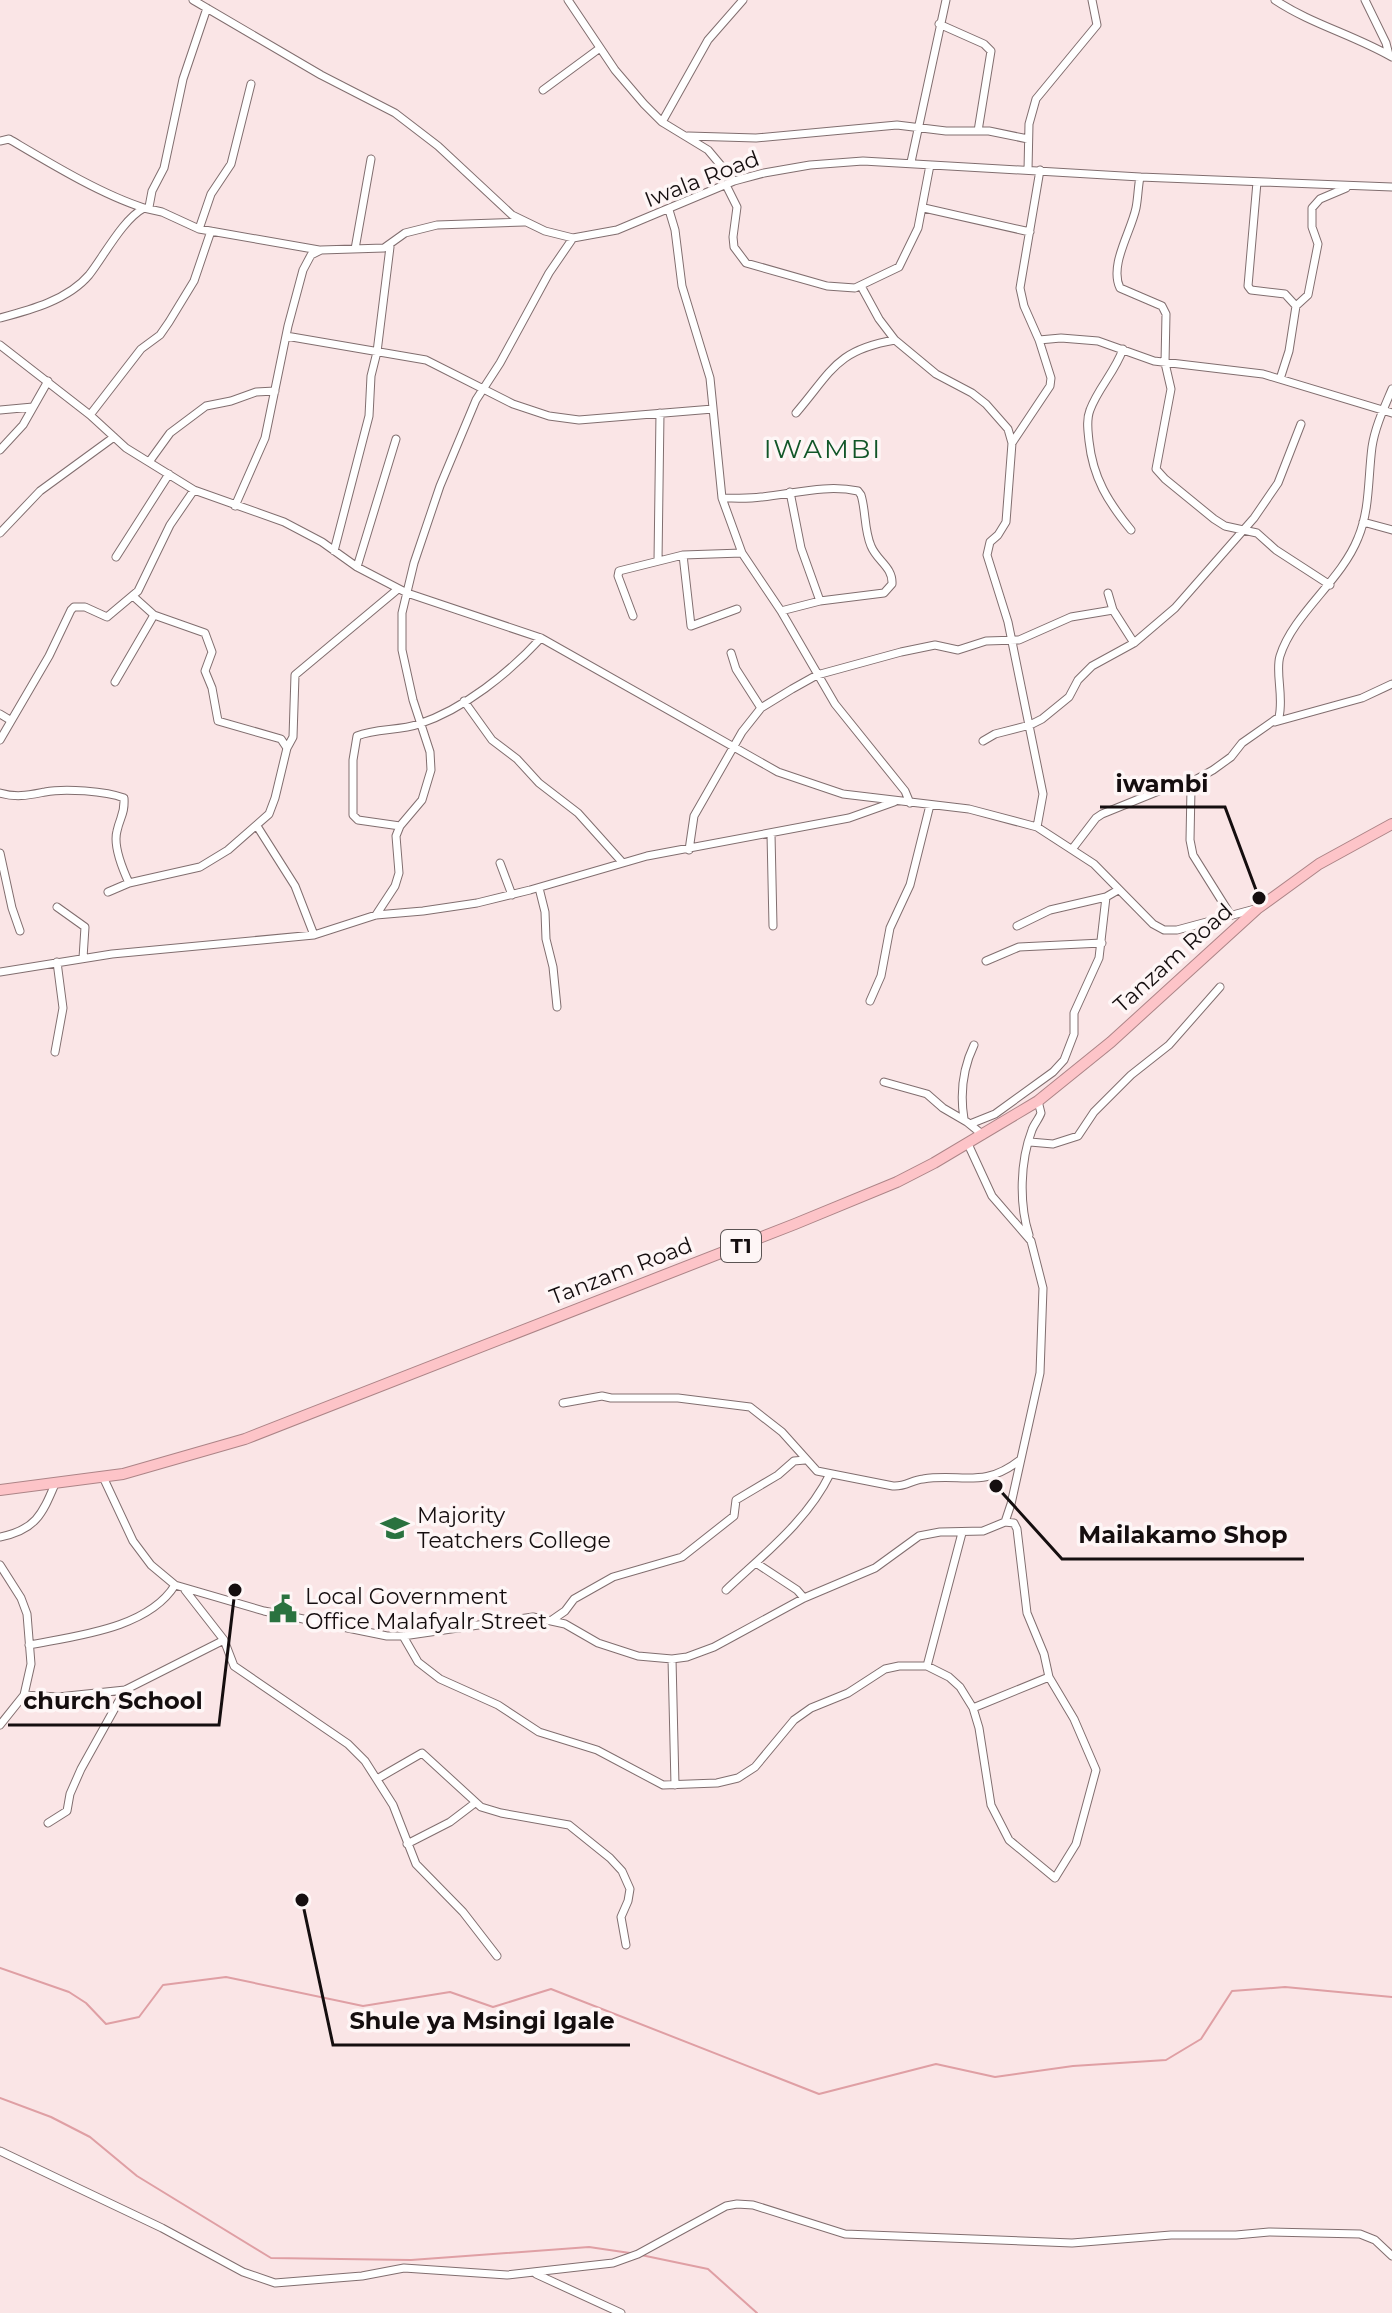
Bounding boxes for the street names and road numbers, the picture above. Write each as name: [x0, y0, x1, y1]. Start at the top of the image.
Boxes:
street label: Iwala Road: [641, 145, 763, 213]
street label: Tanzam Road: [1108, 898, 1238, 1018]
road number: T1: [721, 1230, 761, 1262]
street label: Tanzam Road: [546, 1231, 696, 1311]

